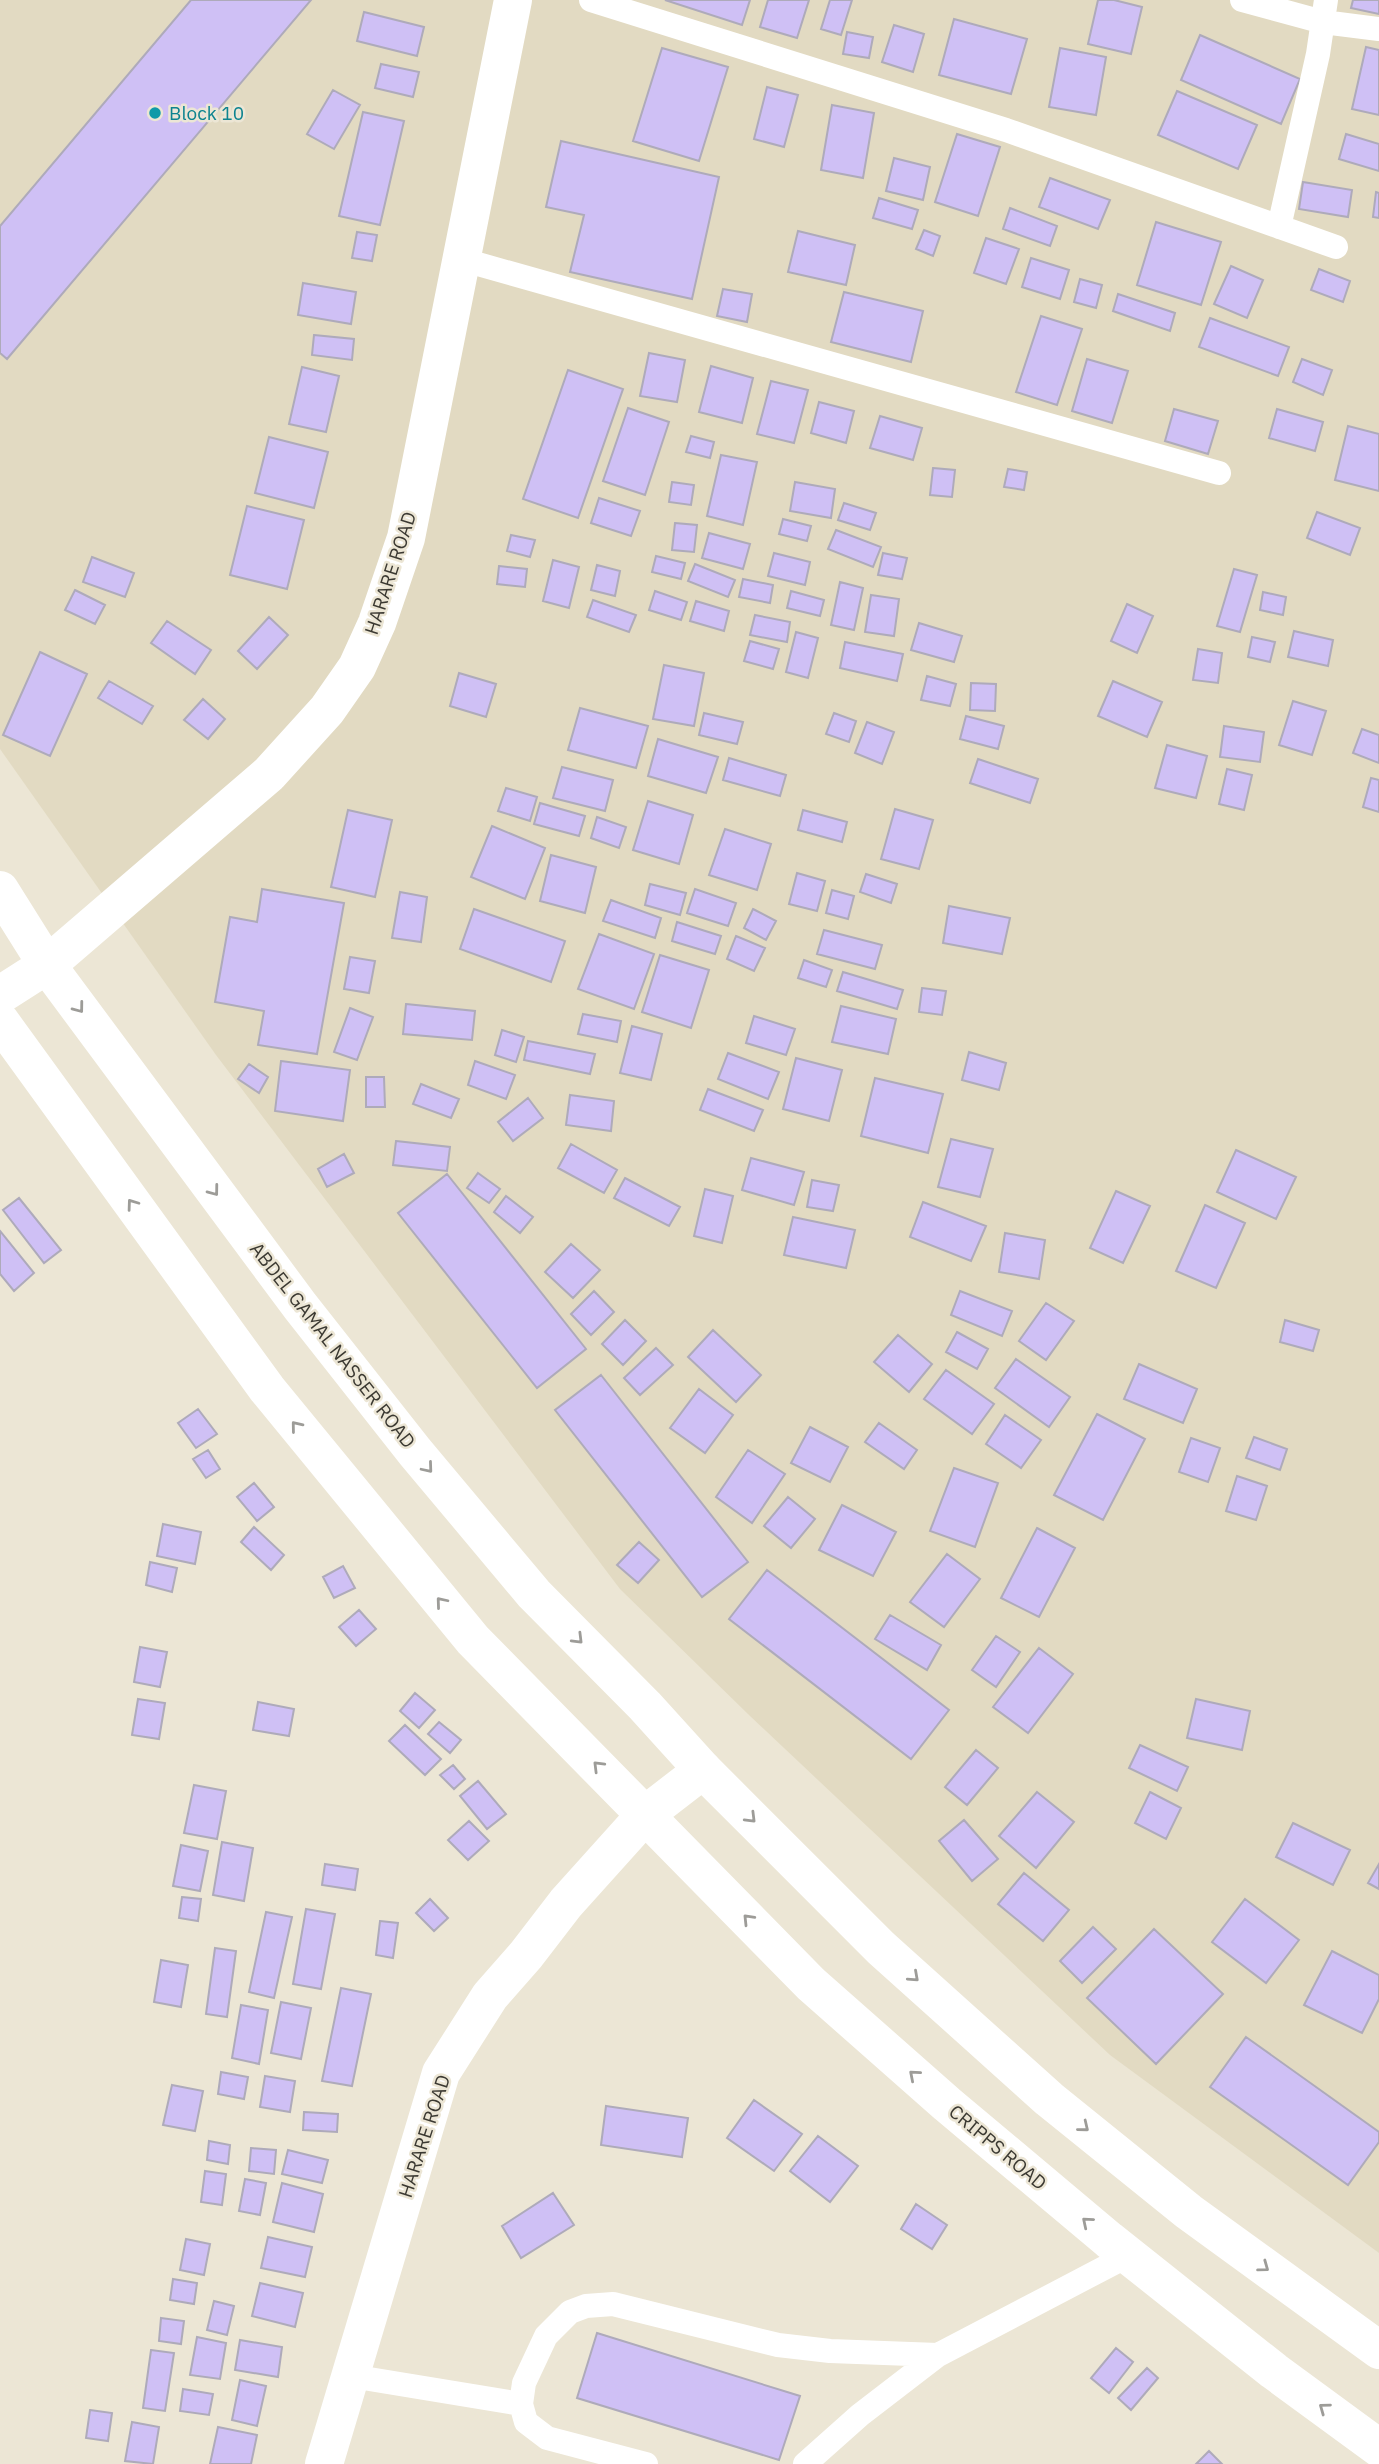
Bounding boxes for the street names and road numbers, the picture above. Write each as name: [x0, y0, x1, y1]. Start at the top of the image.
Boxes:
street label: HARARE ROAD: [359, 509, 421, 637]
street label: ABDEL GAMAL NASSER ROAD: [245, 1237, 421, 1453]
street label: HARARE ROAD: [393, 2072, 455, 2200]
street label: CRIPPS ROAD: [944, 2099, 1052, 2195]

